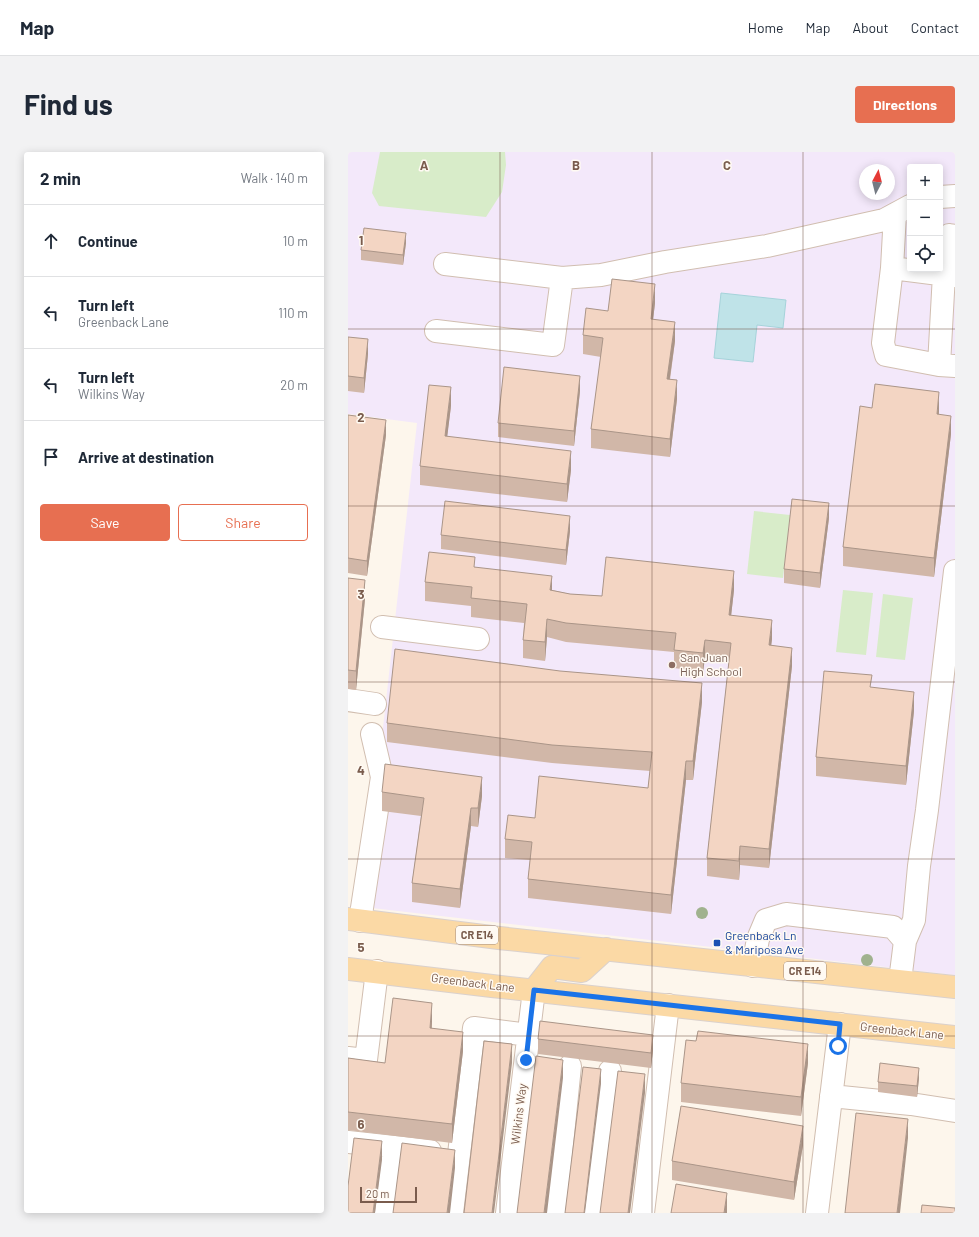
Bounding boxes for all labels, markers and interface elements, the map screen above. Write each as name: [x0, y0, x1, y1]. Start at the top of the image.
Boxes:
text: Map: [20, 16, 54, 39]
text: Home: [748, 19, 784, 36]
text: Map: [806, 19, 830, 36]
text: About: [852, 19, 889, 36]
text: Contact: [911, 19, 959, 36]
button: Directions: [855, 86, 955, 123]
text: Find us: [24, 87, 113, 121]
text: A: [420, 157, 429, 173]
text: B: [572, 157, 580, 173]
text: C: [723, 157, 731, 173]
north arrow: [859, 164, 895, 200]
map controls: [907, 164, 943, 272]
button: +: [907, 164, 943, 200]
text: 2 min: [40, 168, 81, 188]
text: Walk · 140 m: [241, 170, 308, 186]
button: −: [907, 200, 943, 236]
icon: ahead: [40, 230, 62, 252]
text: Continue: [78, 232, 138, 250]
text: 1: [359, 232, 363, 248]
text: 10 m: [283, 233, 308, 249]
button: locate: [907, 236, 943, 272]
text: Turn left: [78, 296, 134, 314]
icon: left: [40, 302, 62, 324]
text: 110 m: [278, 305, 308, 321]
text: Greenback Lane: [78, 314, 169, 330]
text: Turn left: [78, 368, 134, 386]
icon: left: [40, 374, 62, 396]
text: 20 m: [280, 377, 308, 393]
text: Wilkins Way: [78, 386, 145, 402]
text: 2: [357, 409, 365, 425]
icon: arrive: [40, 446, 62, 468]
text: Arrive at destination: [78, 448, 214, 466]
button: Save: [40, 504, 170, 541]
button: Share: [178, 504, 308, 541]
text: 3: [357, 586, 365, 602]
place label: San Juan High School: [680, 650, 742, 678]
marker: San Juan High School: [667, 660, 677, 670]
text: 4: [357, 762, 365, 778]
road number: CR E14: [456, 926, 498, 944]
place label: Greenback Ln & Mariposa Ave: [725, 928, 804, 956]
marker: Greenback Ln & Mariposa Ave: [712, 938, 722, 948]
text: 5: [357, 939, 365, 955]
road number: CR E14: [784, 962, 826, 980]
street label: Greenback Lane: [431, 970, 516, 994]
street label: Greenback Lane: [860, 1019, 945, 1041]
route start: [829, 1037, 847, 1055]
route end: [517, 1051, 535, 1069]
street label: Wilkins Way: [507, 1082, 529, 1145]
text: 6: [358, 1116, 365, 1132]
scale bar: [360, 1185, 417, 1204]
text: 20 m: [366, 1187, 389, 1200]

